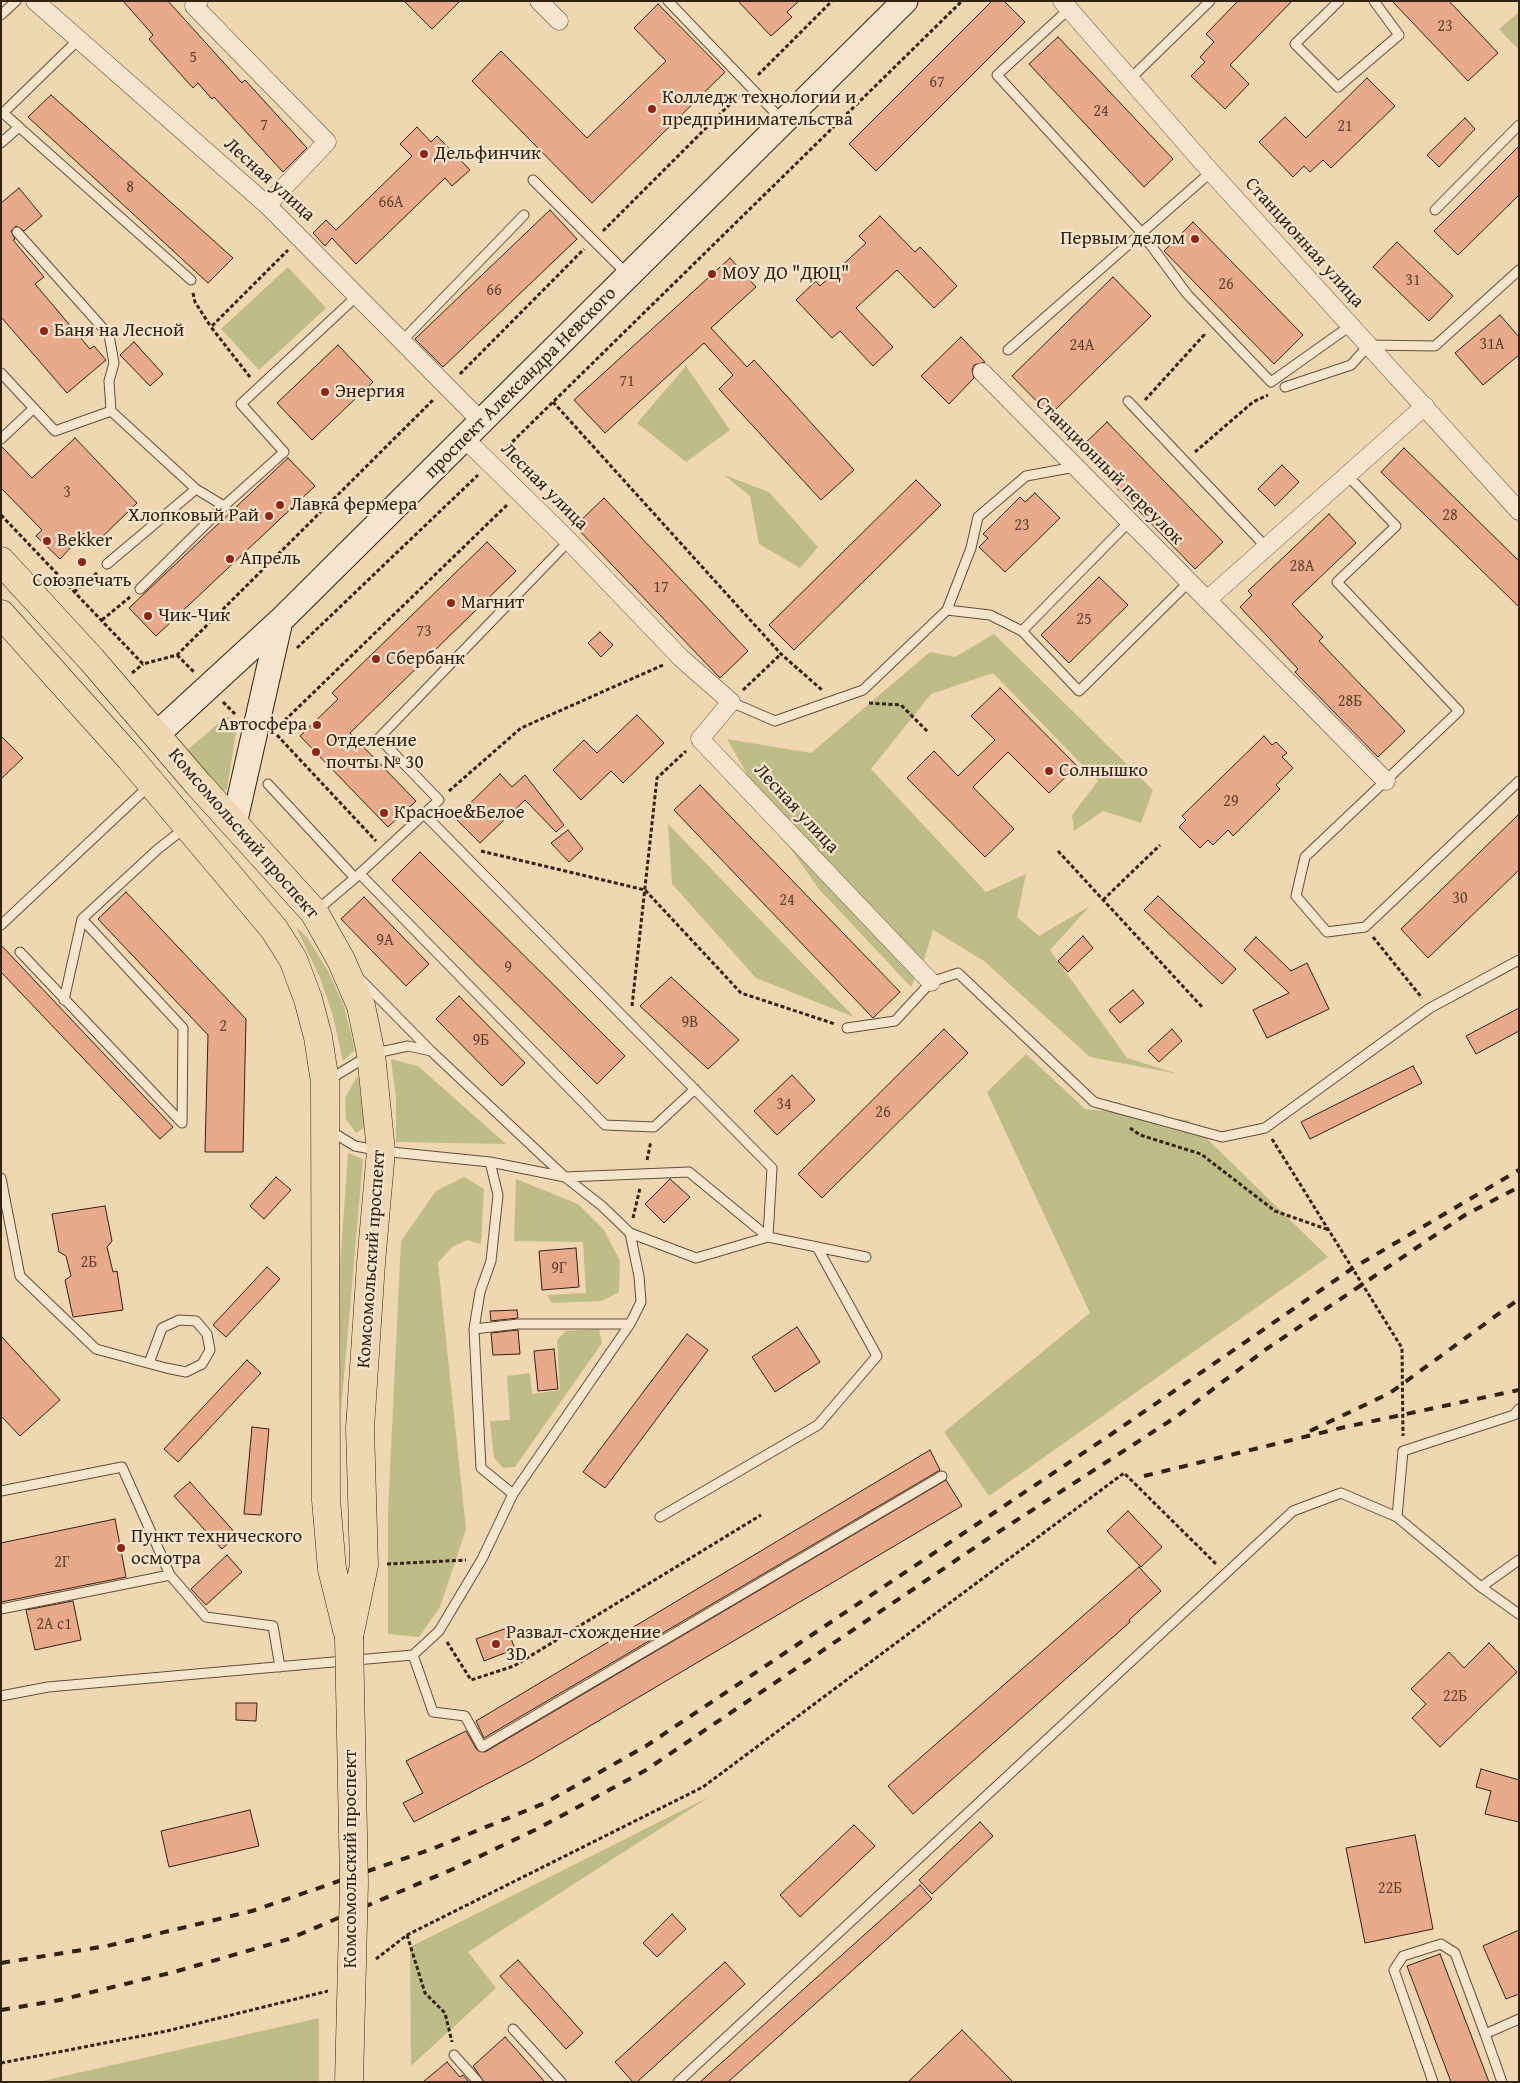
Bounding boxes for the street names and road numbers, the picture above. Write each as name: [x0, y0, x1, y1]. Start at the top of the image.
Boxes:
street label: Лесная улица: [219, 133, 319, 227]
street label: Станционная улица: [1239, 173, 1369, 313]
street label: проспект Александра Невского: [420, 282, 622, 484]
street label: Станционный переулок: [1030, 392, 1188, 550]
street label: Лесная улица: [495, 438, 593, 536]
street label: Комсомольский проспект: [163, 744, 323, 924]
street label: Лесная улица: [749, 759, 843, 859]
street label: Комсомольский проспект: [353, 1149, 391, 1369]
street label: Комсомольский проспект: [340, 1750, 362, 1968]

